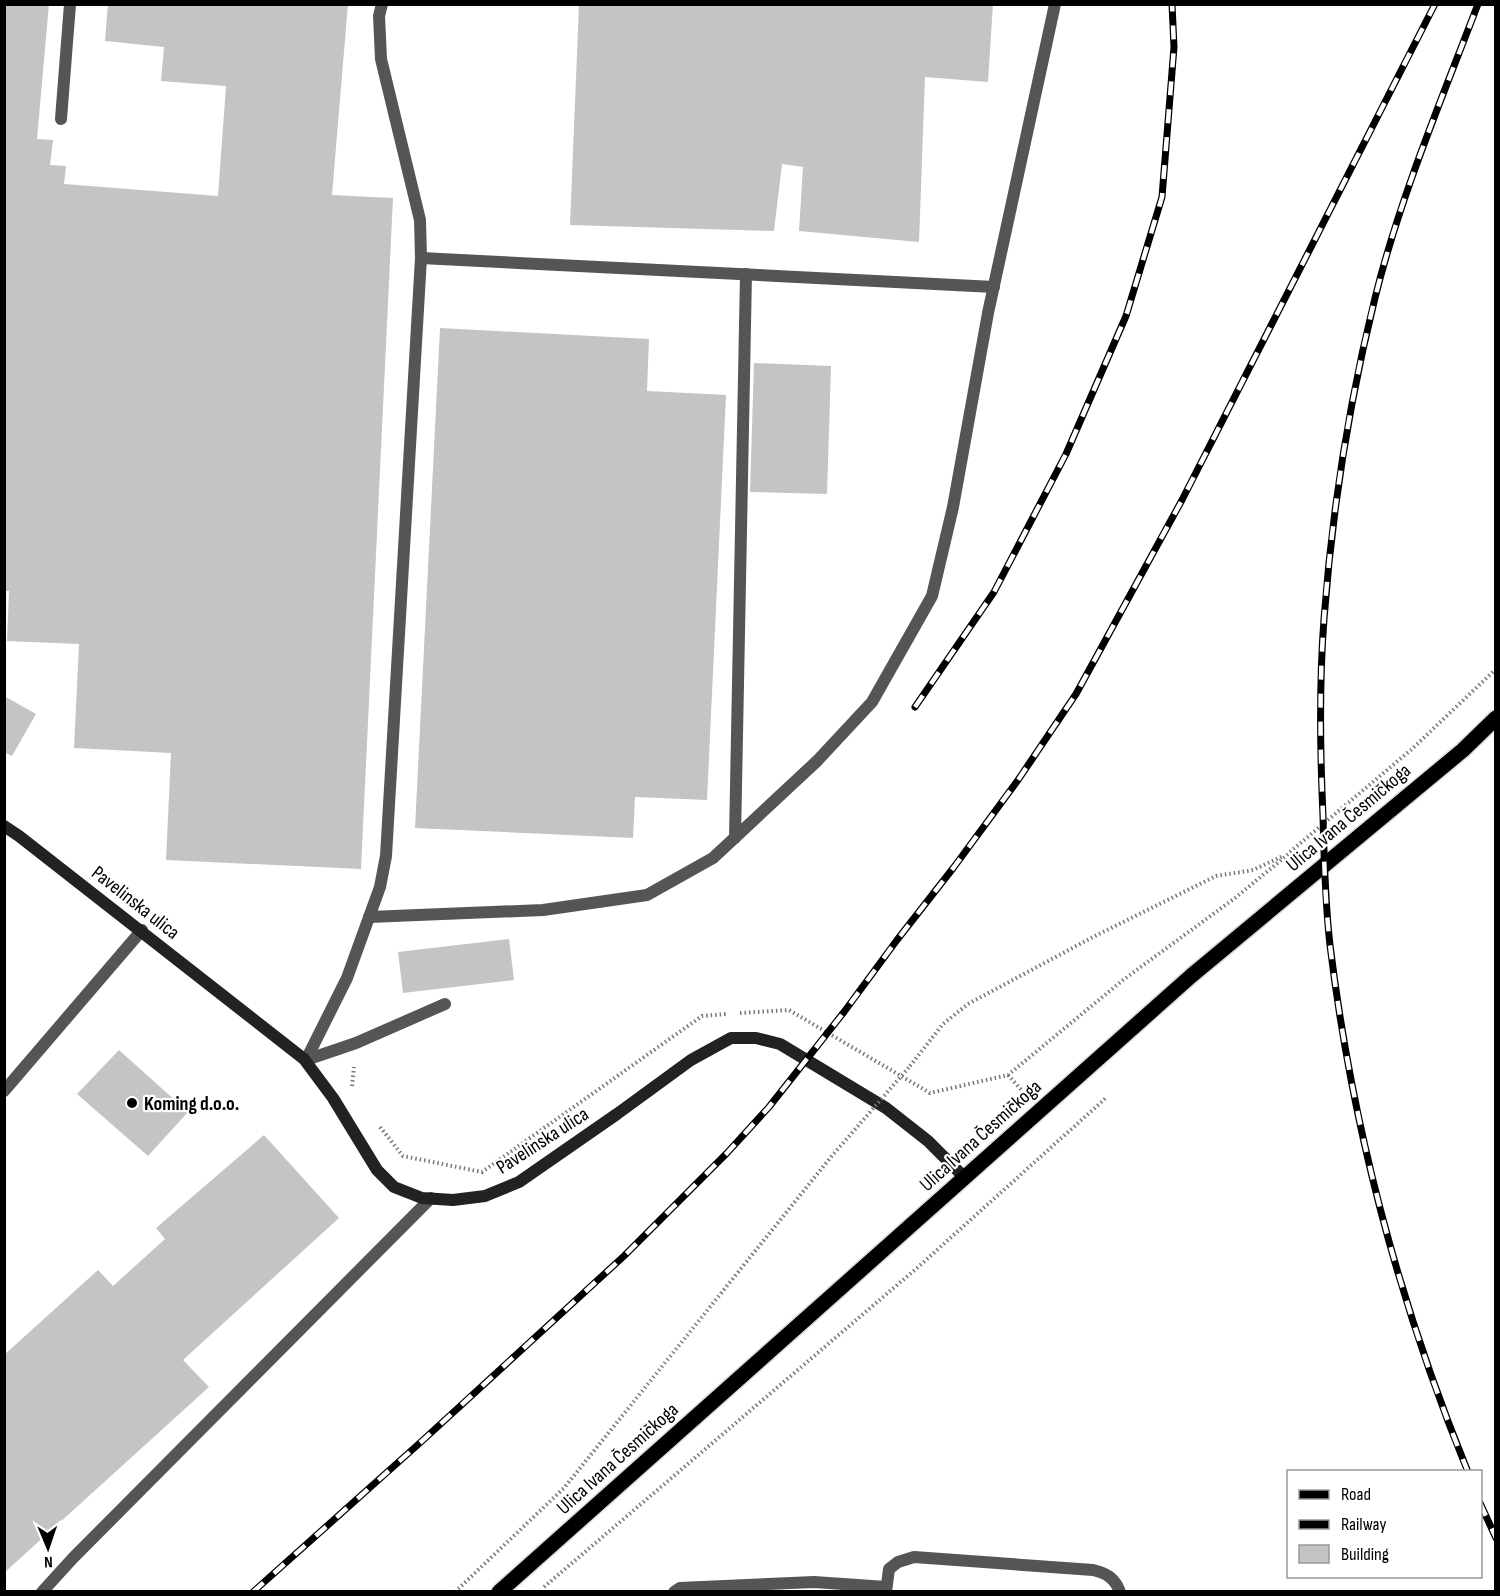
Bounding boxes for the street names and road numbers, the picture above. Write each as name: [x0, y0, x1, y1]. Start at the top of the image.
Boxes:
street label: Ulica Ivana Česmičkoga: [1281, 759, 1416, 877]
street label: Pavelinska ulica: [87, 861, 184, 945]
street label: Ulica Ivana Česmičkoga: [915, 1075, 1046, 1197]
street label: Pavelinska ulica: [492, 1102, 593, 1180]
street label: Ulica Ivana Česmičkoga: [552, 1398, 683, 1520]

